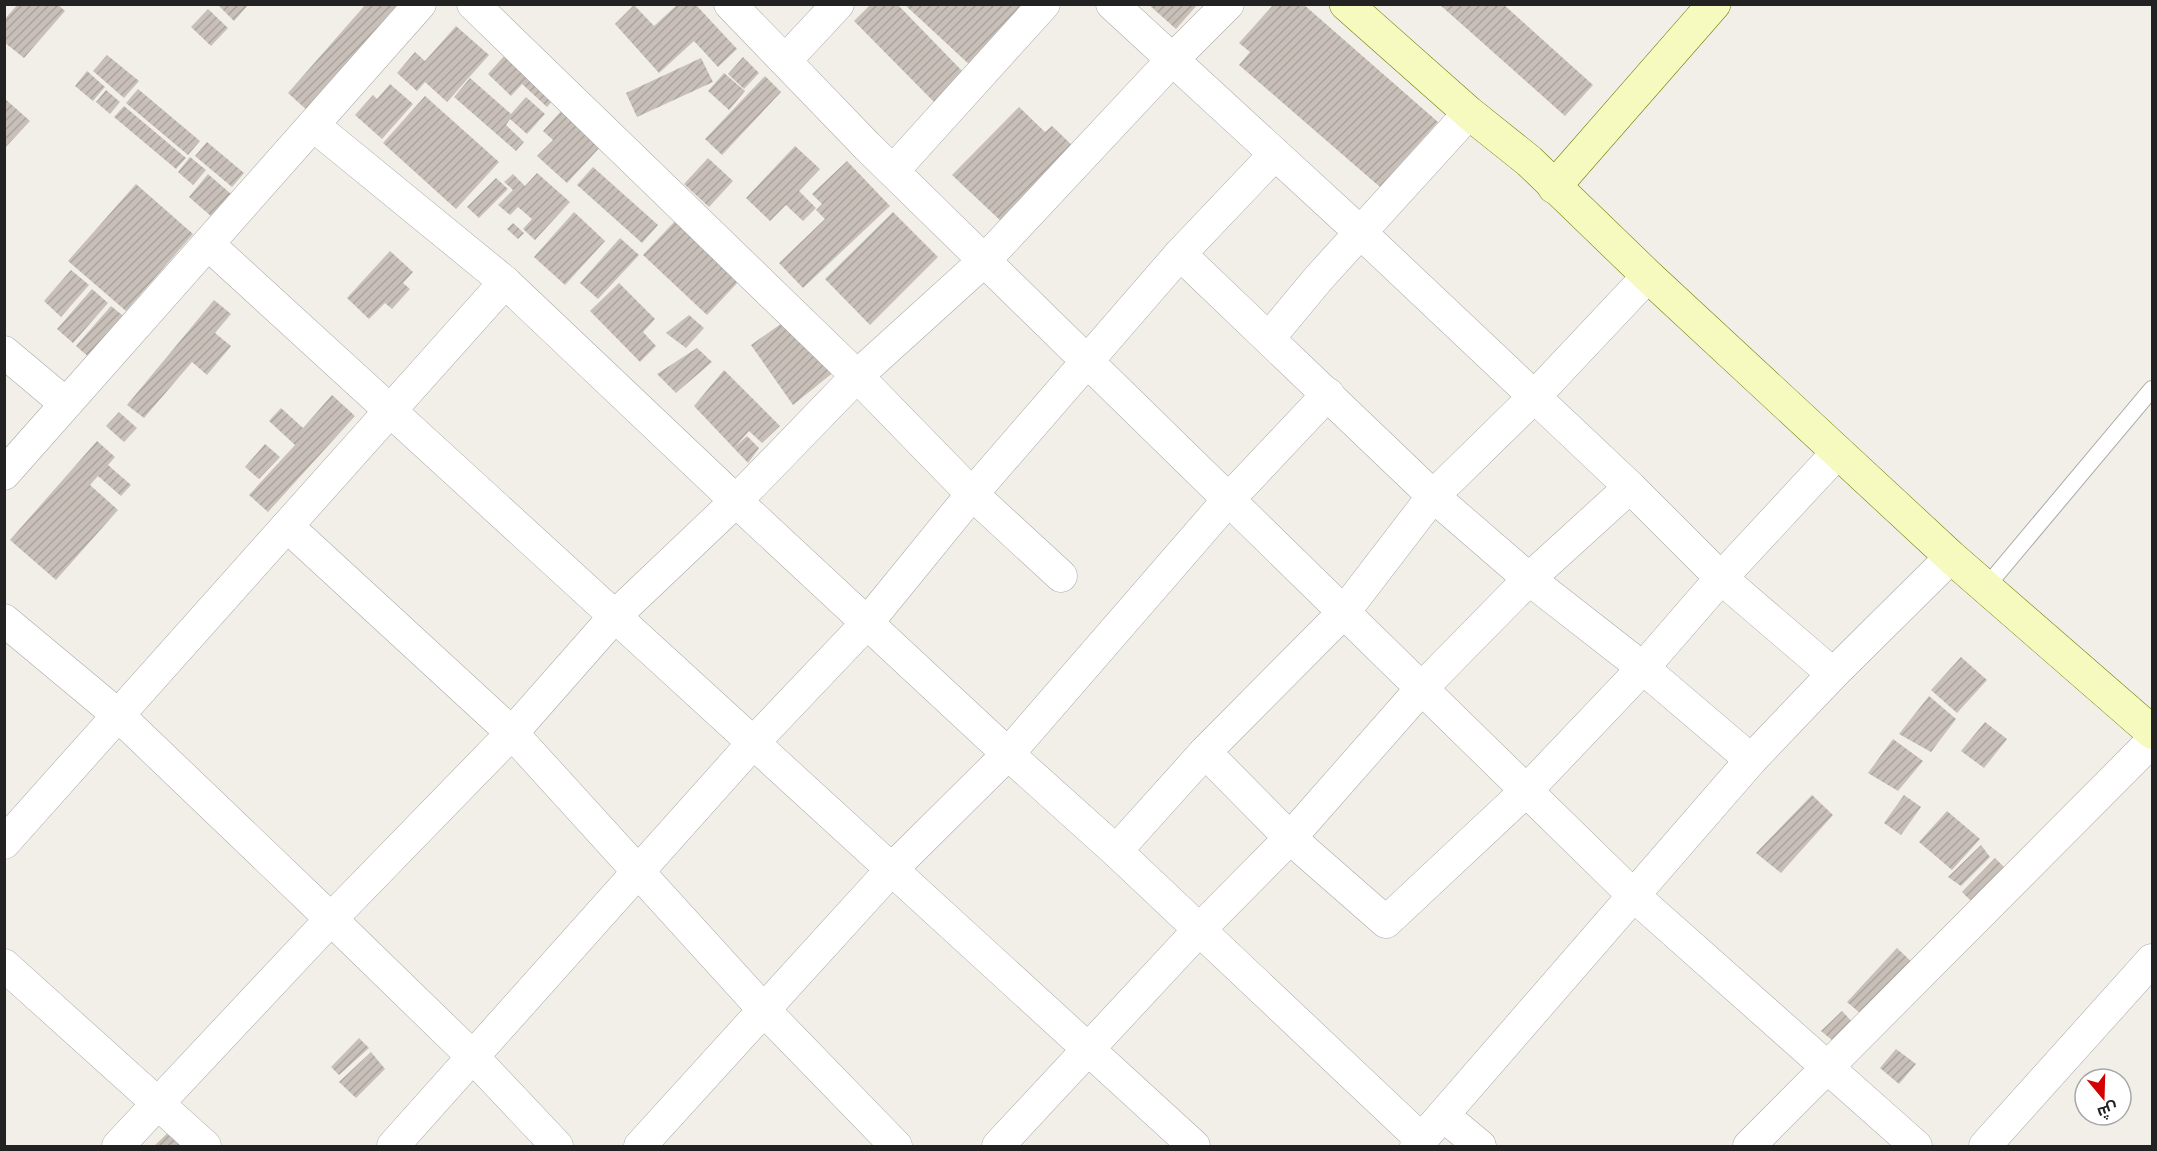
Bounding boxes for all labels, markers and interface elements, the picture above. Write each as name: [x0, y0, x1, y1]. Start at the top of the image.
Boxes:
north arrow: [2073, 1067, 2133, 1127]
text: ش: [2095, 1097, 2121, 1124]

